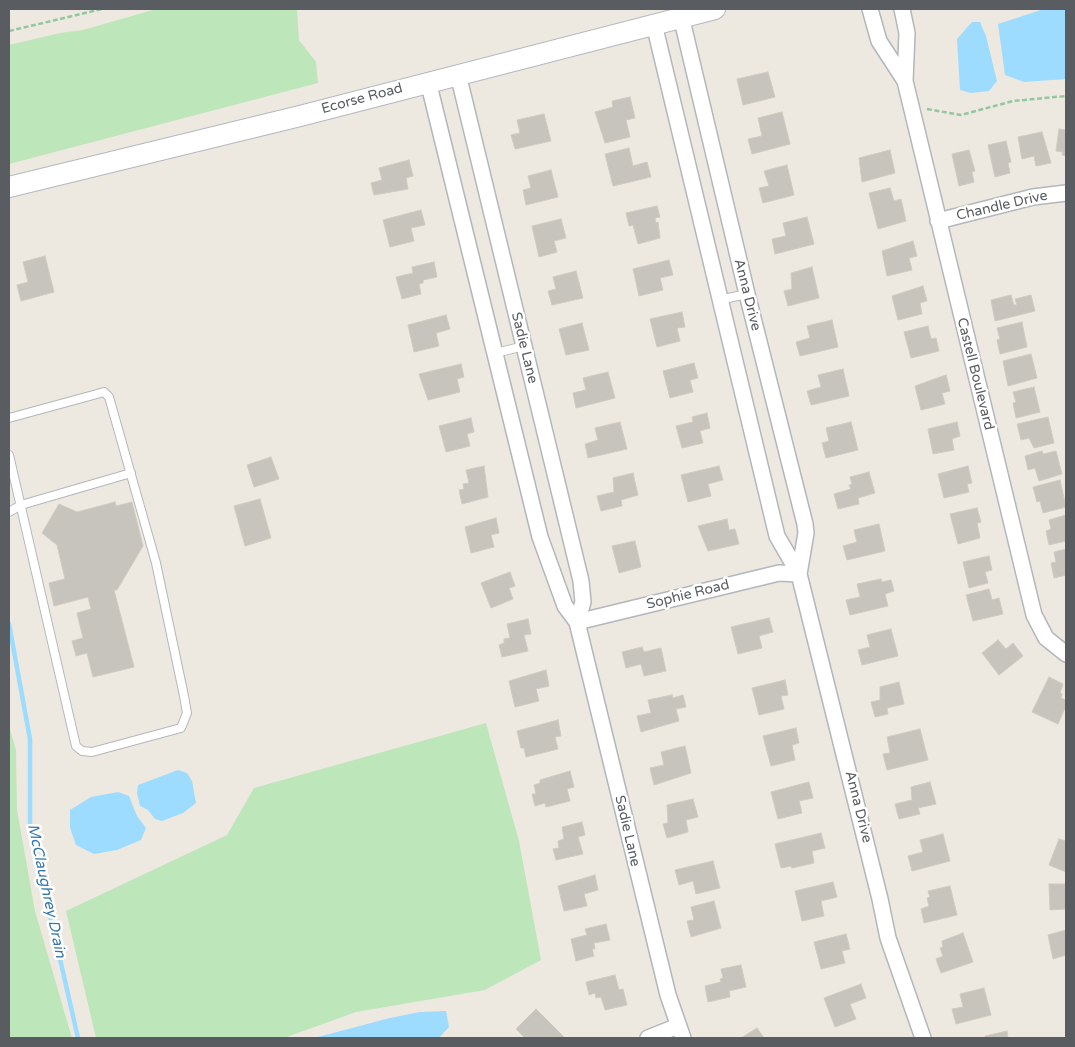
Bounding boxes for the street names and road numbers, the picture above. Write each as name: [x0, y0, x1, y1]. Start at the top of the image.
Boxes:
street label: Ecorse Road: [320, 80, 404, 118]
street label: Chandle Drive: [955, 187, 1049, 225]
street label: Anna Drive: [730, 257, 764, 333]
street label: Sadie Lane: [507, 311, 541, 385]
street label: Castell Boulevard: [953, 316, 997, 432]
street label: Sophie Road: [645, 577, 731, 613]
street label: Anna Drive: [841, 769, 875, 845]
street label: Sadie Lane: [611, 794, 643, 868]

